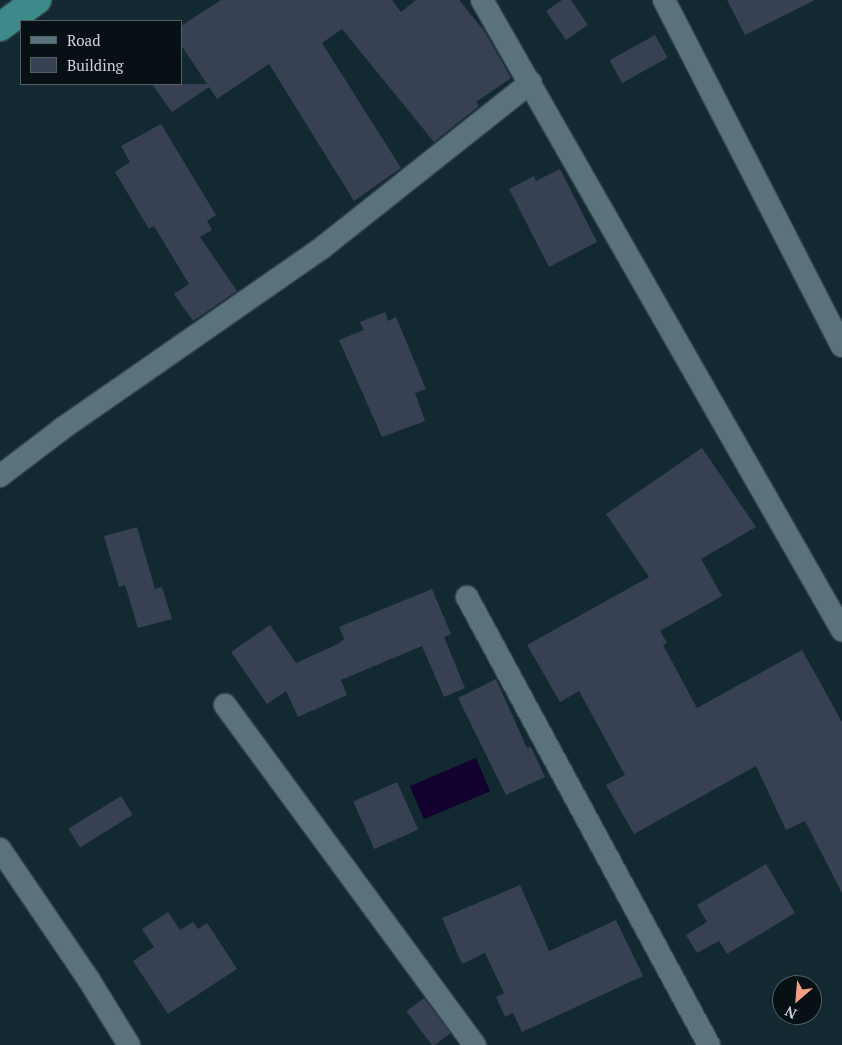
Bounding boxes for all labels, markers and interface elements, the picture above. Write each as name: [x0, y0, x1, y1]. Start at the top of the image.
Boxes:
legend: [20, 20, 182, 85]
text: Road: [67, 30, 100, 50]
text: Building: [67, 55, 124, 75]
north arrow: [772, 975, 822, 1025]
text: N: [781, 1002, 799, 1024]

